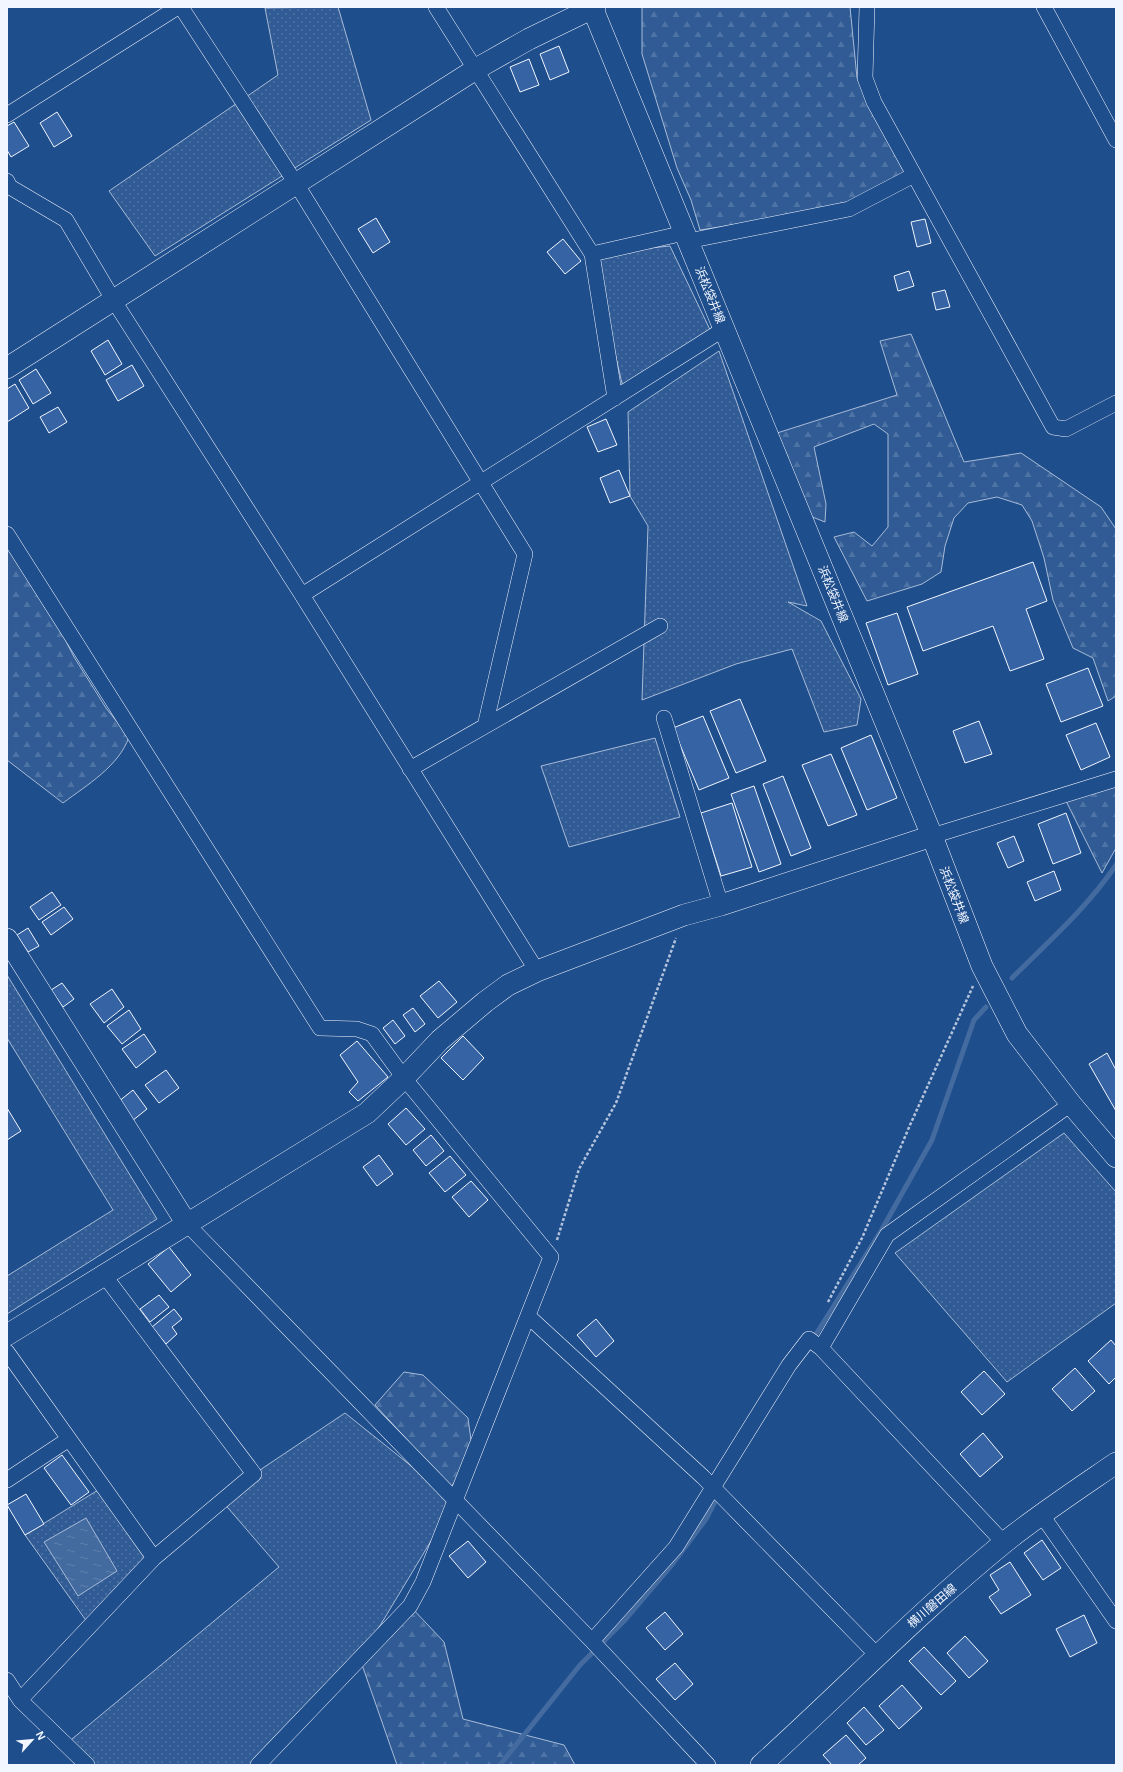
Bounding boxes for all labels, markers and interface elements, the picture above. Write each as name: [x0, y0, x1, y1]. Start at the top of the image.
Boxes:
street label: 浜松袋井線: [692, 265, 728, 325]
street label: 浜松袋井線: [815, 564, 851, 624]
street label: 浜松袋井線: [937, 864, 971, 926]
street label: 横川磐田線: [905, 1581, 959, 1631]
north arrow: [12, 1720, 52, 1760]
text: N: [34, 1729, 48, 1742]

